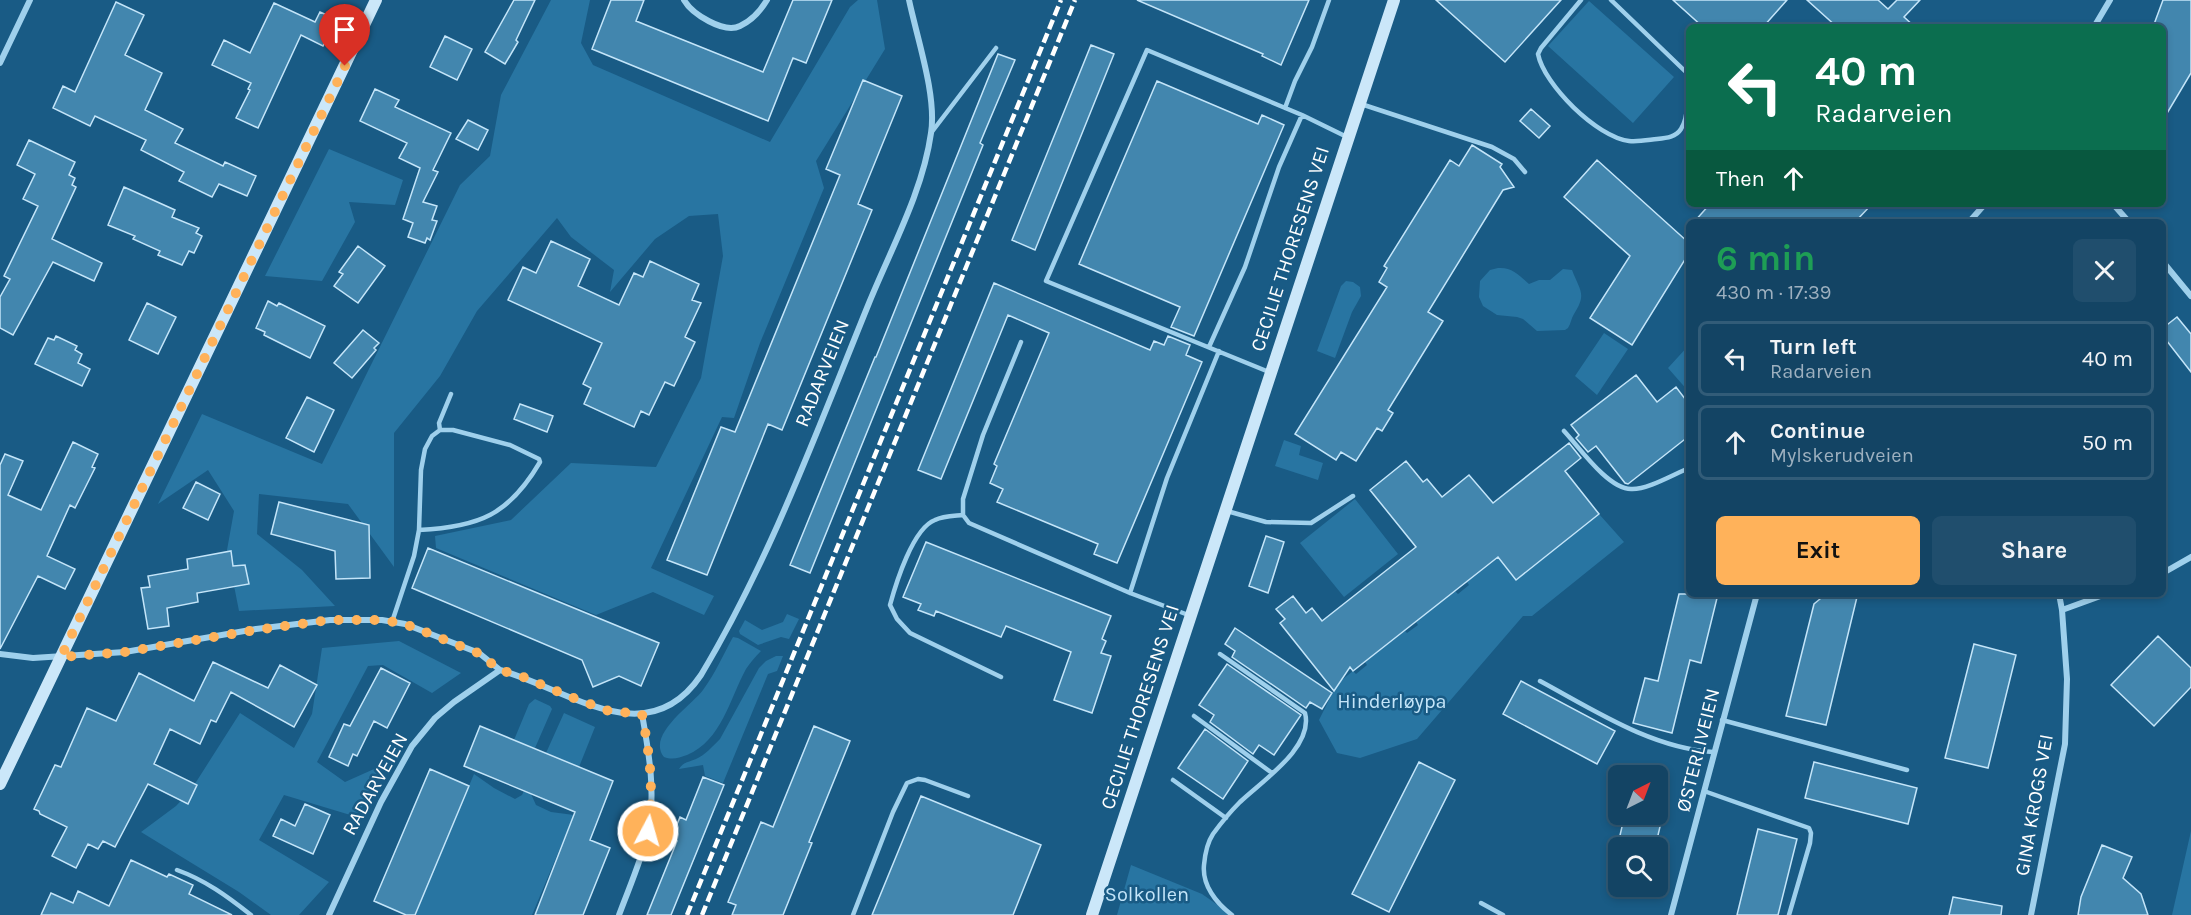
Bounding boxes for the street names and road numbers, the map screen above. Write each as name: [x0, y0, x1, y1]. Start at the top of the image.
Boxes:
street label: CECILIE THORESENS VEI: [1246, 144, 1334, 354]
street label: RADARVEIEN: [790, 316, 854, 430]
street label: CECILIE THORESENS VEI: [1096, 602, 1184, 812]
street label: ØSTERLIVEIEN: [1672, 686, 1724, 814]
street label: RADARVEIEN: [337, 729, 413, 839]
street label: GINA KROGS VEI: [2010, 732, 2058, 878]

